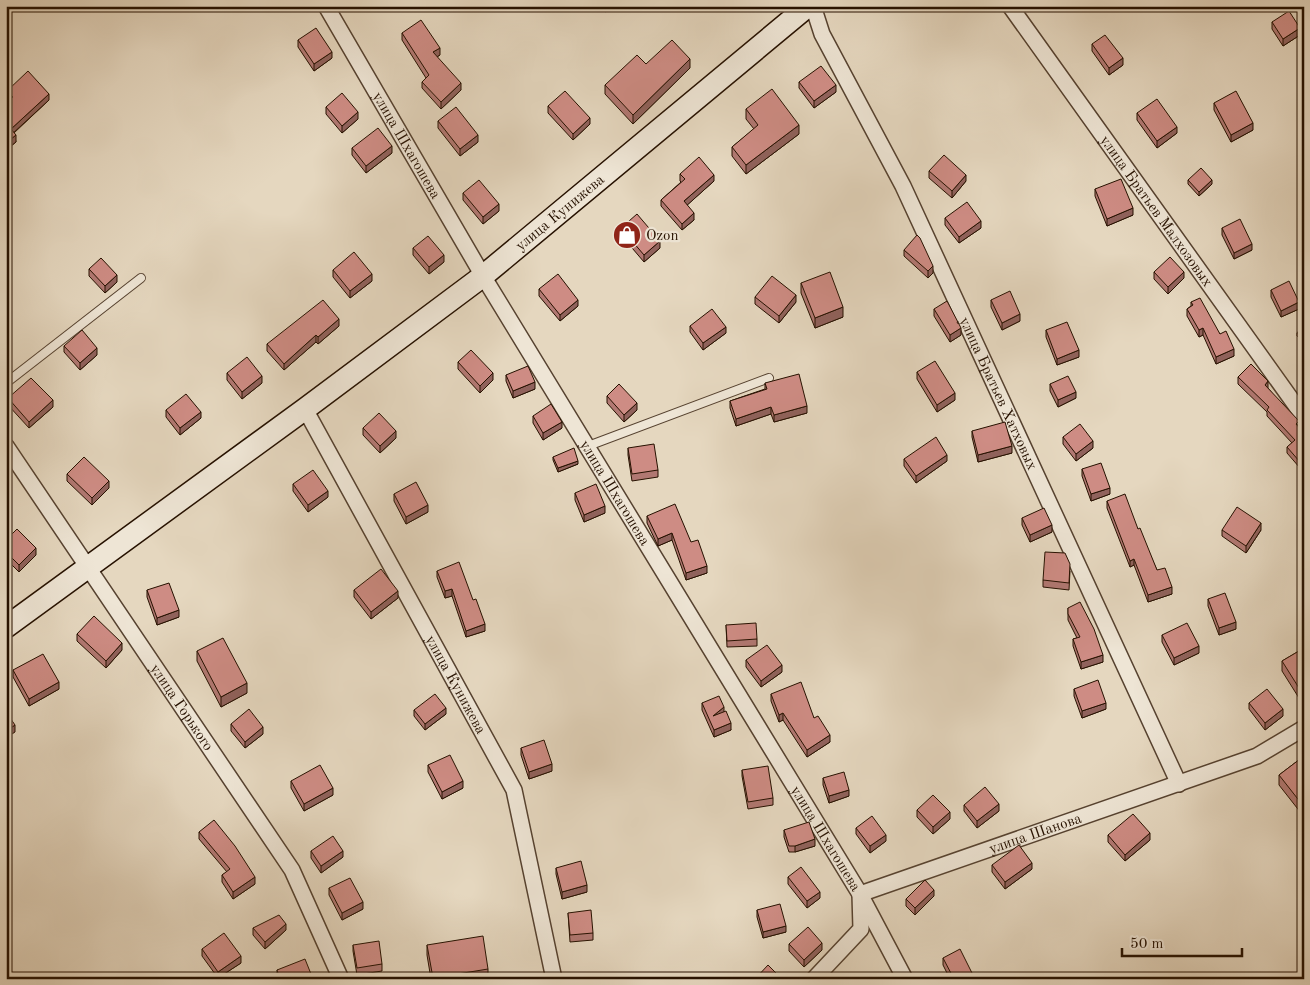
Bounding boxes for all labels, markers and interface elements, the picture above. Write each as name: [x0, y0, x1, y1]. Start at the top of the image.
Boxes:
street label: улица Шхагошева: [369, 90, 443, 202]
street label: улица Братьев Малхозовых: [1096, 133, 1215, 290]
street label: улица Кунижева: [514, 172, 608, 254]
shop icon: Ozon: [612, 220, 642, 250]
place label: Ozon: [646, 229, 679, 244]
street label: улица Братьев Хатховых: [956, 315, 1039, 473]
street label: улица Шхагошева: [576, 438, 652, 549]
street label: улица Кунижева: [422, 633, 488, 737]
street label: улица Горького: [146, 662, 215, 754]
street label: улица Шхагошева: [787, 784, 863, 895]
street label: улица Шанова: [987, 811, 1084, 858]
scale bar: [1122, 925, 1242, 957]
text: 50 m: [1130, 937, 1164, 952]

